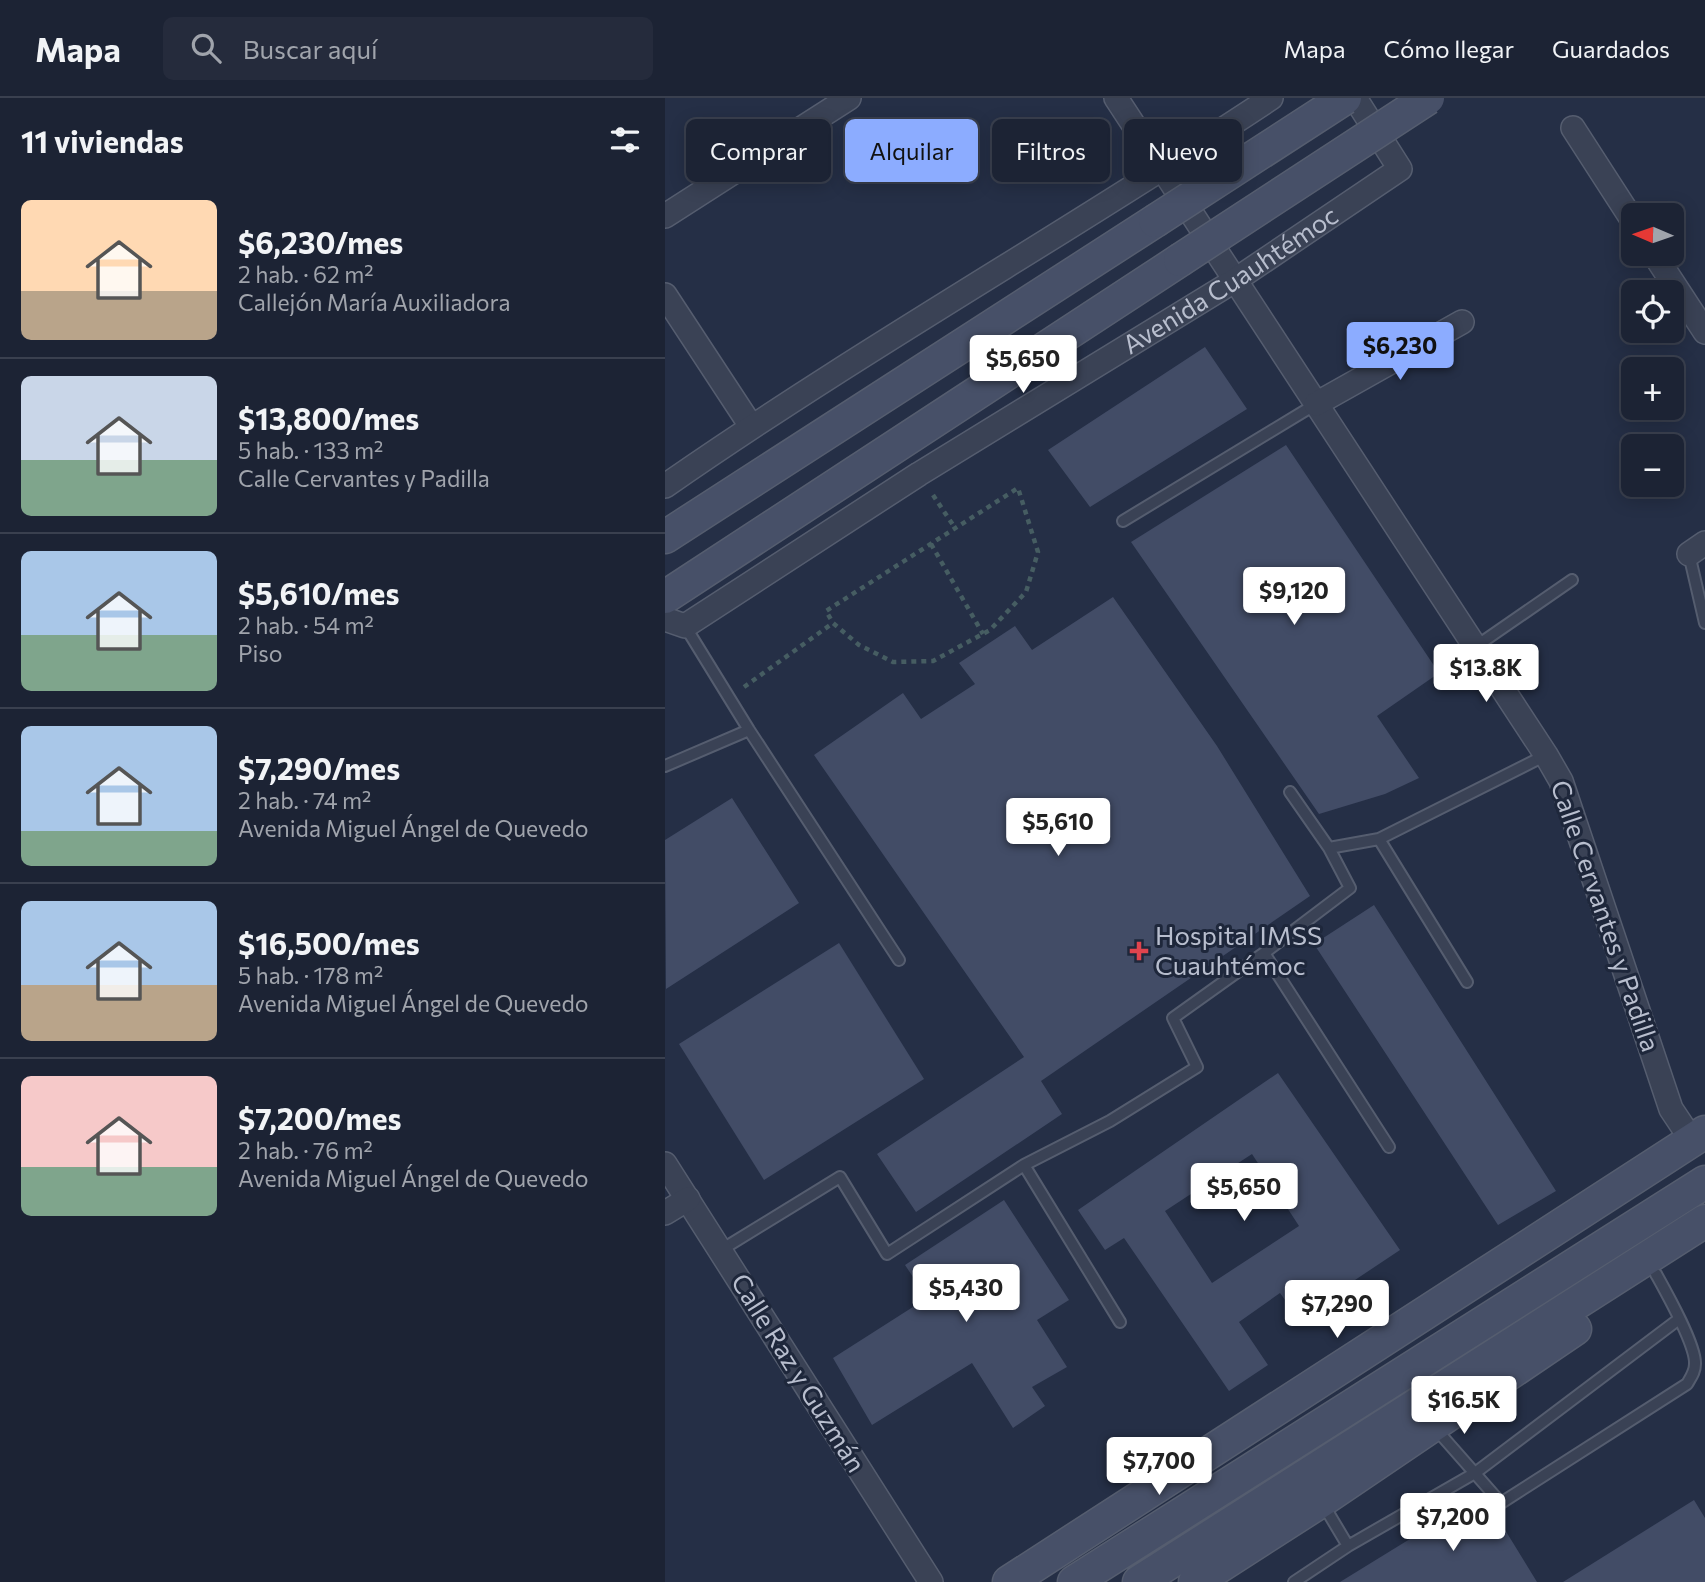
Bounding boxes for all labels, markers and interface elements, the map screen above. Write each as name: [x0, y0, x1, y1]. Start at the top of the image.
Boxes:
search box: [163, 17, 653, 80]
text: Mapa: [35, 28, 121, 69]
icon: search: [187, 29, 225, 67]
text: Buscar aquí: [243, 33, 378, 64]
text: Mapa: [1283, 34, 1346, 63]
text: Cómo llegar: [1384, 34, 1514, 63]
text: Guardados: [1552, 34, 1670, 63]
chip: Comprar: [686, 119, 831, 182]
chip: Alquilar: [845, 119, 978, 182]
chip: Filtros: [992, 119, 1110, 182]
chip: Nuevo: [1124, 119, 1242, 182]
icon: filters: [606, 121, 644, 159]
text: 11 viviendas: [21, 122, 184, 159]
street label: Avenida Cuauhtémoc: [1117, 199, 1343, 359]
north arrow: [1621, 203, 1683, 266]
map controls: [1621, 203, 1684, 497]
text: $6,230/mes: [238, 223, 403, 260]
icon: home: [77, 228, 161, 312]
text: 2 hab. · 62 m²: [238, 260, 373, 288]
button: locate: [1621, 280, 1684, 343]
text: Callejón María Auxiliadora: [238, 288, 511, 316]
pin: $6,230: [1343, 322, 1457, 382]
text: $6,230: [1363, 331, 1437, 359]
pin: $5,650: [966, 336, 1080, 395]
text: $5,650: [986, 344, 1060, 372]
button: +: [1621, 357, 1684, 420]
text: $13,800/mes: [238, 399, 419, 436]
icon: home: [77, 404, 161, 488]
button: −: [1621, 434, 1684, 497]
text: 5 hab. · 133 m²: [238, 436, 383, 464]
text: Calle Cervantes y Padilla: [238, 464, 490, 492]
pin: $9,120: [1237, 568, 1351, 627]
text: $5,610/mes: [238, 574, 399, 611]
text: $9,120: [1259, 576, 1329, 604]
icon: home: [77, 579, 161, 663]
text: 2 hab. · 54 m²: [238, 611, 374, 639]
text: Piso: [238, 639, 283, 667]
pin: $13.8K: [1429, 644, 1543, 704]
text: $13.8K: [1450, 653, 1522, 681]
text: $7,290/mes: [238, 749, 400, 786]
icon: home: [77, 754, 161, 838]
street label: Calle Cervantes y Padilla: [1545, 776, 1667, 1055]
text: 2 hab. · 74 m²: [238, 786, 371, 814]
pin: $5,610: [1001, 798, 1115, 858]
text: $5,610: [1022, 807, 1094, 835]
text: Avenida Miguel Ángel de Quevedo: [238, 814, 588, 842]
place label: Hospital IMSS Cuauhtémoc: [1155, 919, 1322, 980]
text: $16,500/mes: [238, 924, 420, 961]
icon: home: [77, 929, 161, 1013]
marker: Hospital IMSS Cuauhtémoc: [1129, 941, 1149, 961]
text: 5 hab. · 178 m²: [238, 961, 383, 989]
text: Avenida Miguel Ángel de Quevedo: [238, 989, 588, 1017]
text: $7,200/mes: [238, 1099, 402, 1136]
icon: home: [77, 1104, 161, 1188]
text: 2 hab. · 76 m²: [238, 1136, 373, 1164]
text: Avenida Miguel Ángel de Quevedo: [238, 1164, 588, 1192]
pin: $5,650: [1187, 1164, 1301, 1223]
text: $5,650: [1207, 1172, 1281, 1200]
pin: $5,430: [909, 1264, 1023, 1324]
street label: Calle Raz y Guzmán: [726, 1267, 873, 1477]
text: $5,430: [929, 1273, 1003, 1301]
pin: $7,290: [1280, 1280, 1394, 1340]
text: $7,290: [1301, 1289, 1373, 1317]
pin: $16.5K: [1407, 1376, 1521, 1436]
text: $16.5K: [1427, 1385, 1501, 1413]
pin: $7,700: [1102, 1438, 1216, 1497]
text: $7,700: [1123, 1446, 1195, 1474]
pin: $7,200: [1396, 1494, 1510, 1553]
text: $7,200: [1416, 1502, 1490, 1530]

